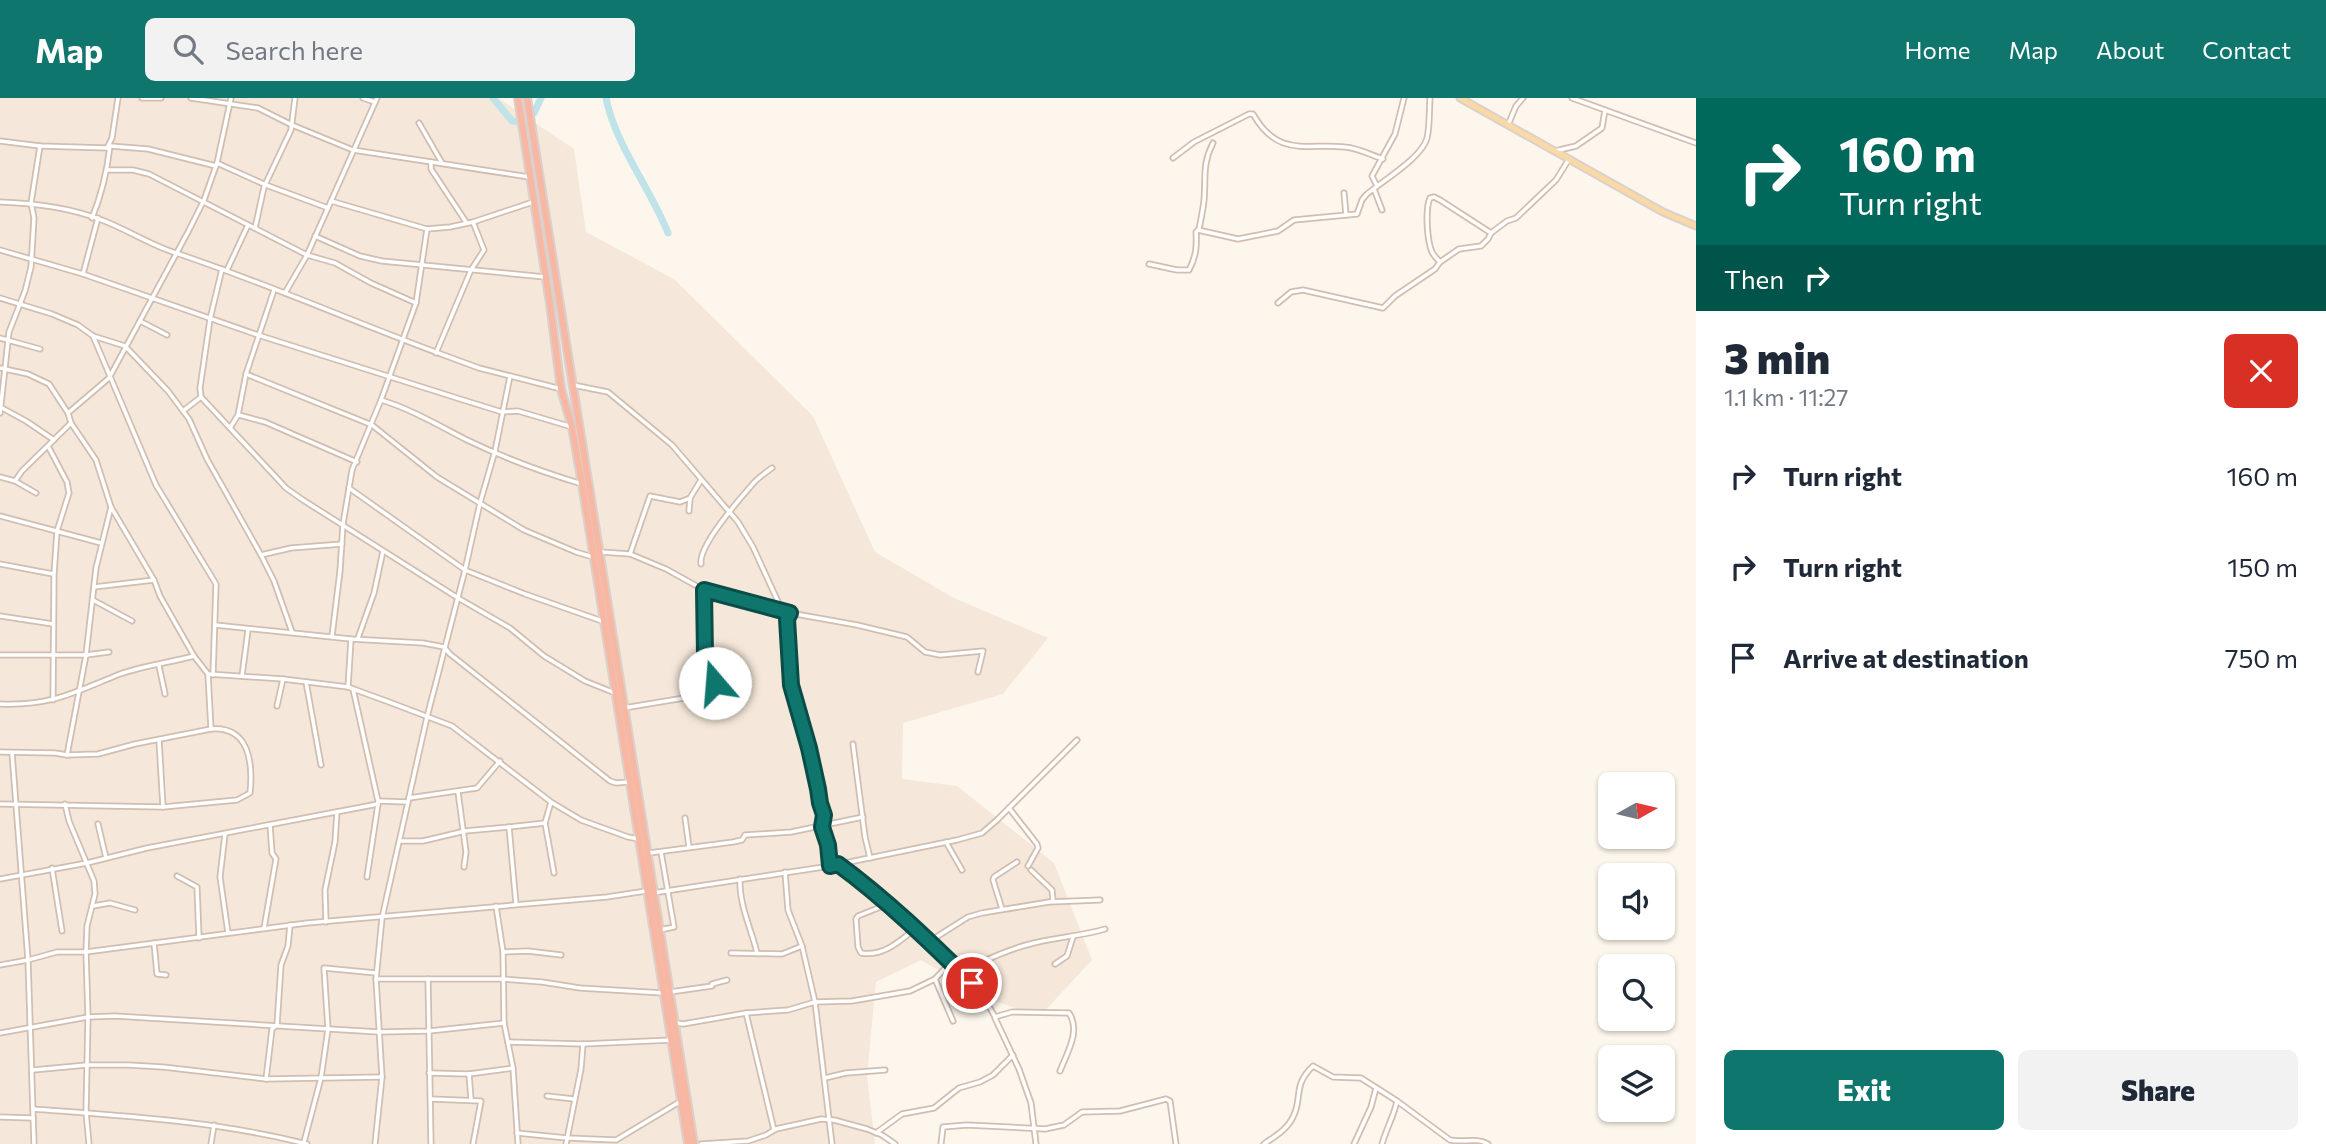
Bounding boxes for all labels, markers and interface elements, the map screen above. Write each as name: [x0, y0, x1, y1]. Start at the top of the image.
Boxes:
search box: [145, 18, 635, 81]
text: Map: [35, 29, 103, 70]
icon: search: [169, 30, 207, 68]
text: Search here: [225, 34, 363, 65]
text: Home: [1905, 35, 1971, 64]
text: Map: [2009, 35, 2058, 64]
text: About: [2096, 35, 2164, 64]
text: Contact: [2202, 35, 2291, 64]
text: 160 m: [1839, 122, 1976, 182]
icon: right: [1724, 126, 1815, 217]
text: Turn right: [1839, 182, 1982, 222]
icon: right: [1798, 259, 1836, 297]
text: Then: [1724, 263, 1784, 294]
text: 3 min: [1724, 331, 1830, 383]
button: close: [2224, 334, 2298, 408]
text: 1.1 km · 11:27: [1724, 383, 1848, 411]
icon: right: [1724, 457, 1762, 495]
text: Turn right: [1783, 460, 1902, 491]
text: 160 m: [2226, 460, 2298, 491]
icon: right: [1724, 548, 1762, 586]
text: Turn right: [1783, 551, 1902, 582]
text: 150 m: [2227, 551, 2298, 582]
icon: arrive: [1724, 639, 1762, 677]
text: Arrive at destination: [1783, 642, 2029, 673]
text: 750 m: [2225, 642, 2298, 673]
position arrow: [678, 646, 752, 720]
north arrow: [1598, 772, 1675, 849]
map controls: [1598, 772, 1675, 1122]
button: sound: [1598, 863, 1675, 940]
pin: [942, 953, 1002, 1013]
button: search: [1598, 954, 1675, 1031]
icon: arrive: [953, 964, 991, 1002]
button: layers: [1598, 1045, 1675, 1122]
button: Exit: [1724, 1050, 2004, 1130]
button: Share: [2018, 1050, 2298, 1130]

